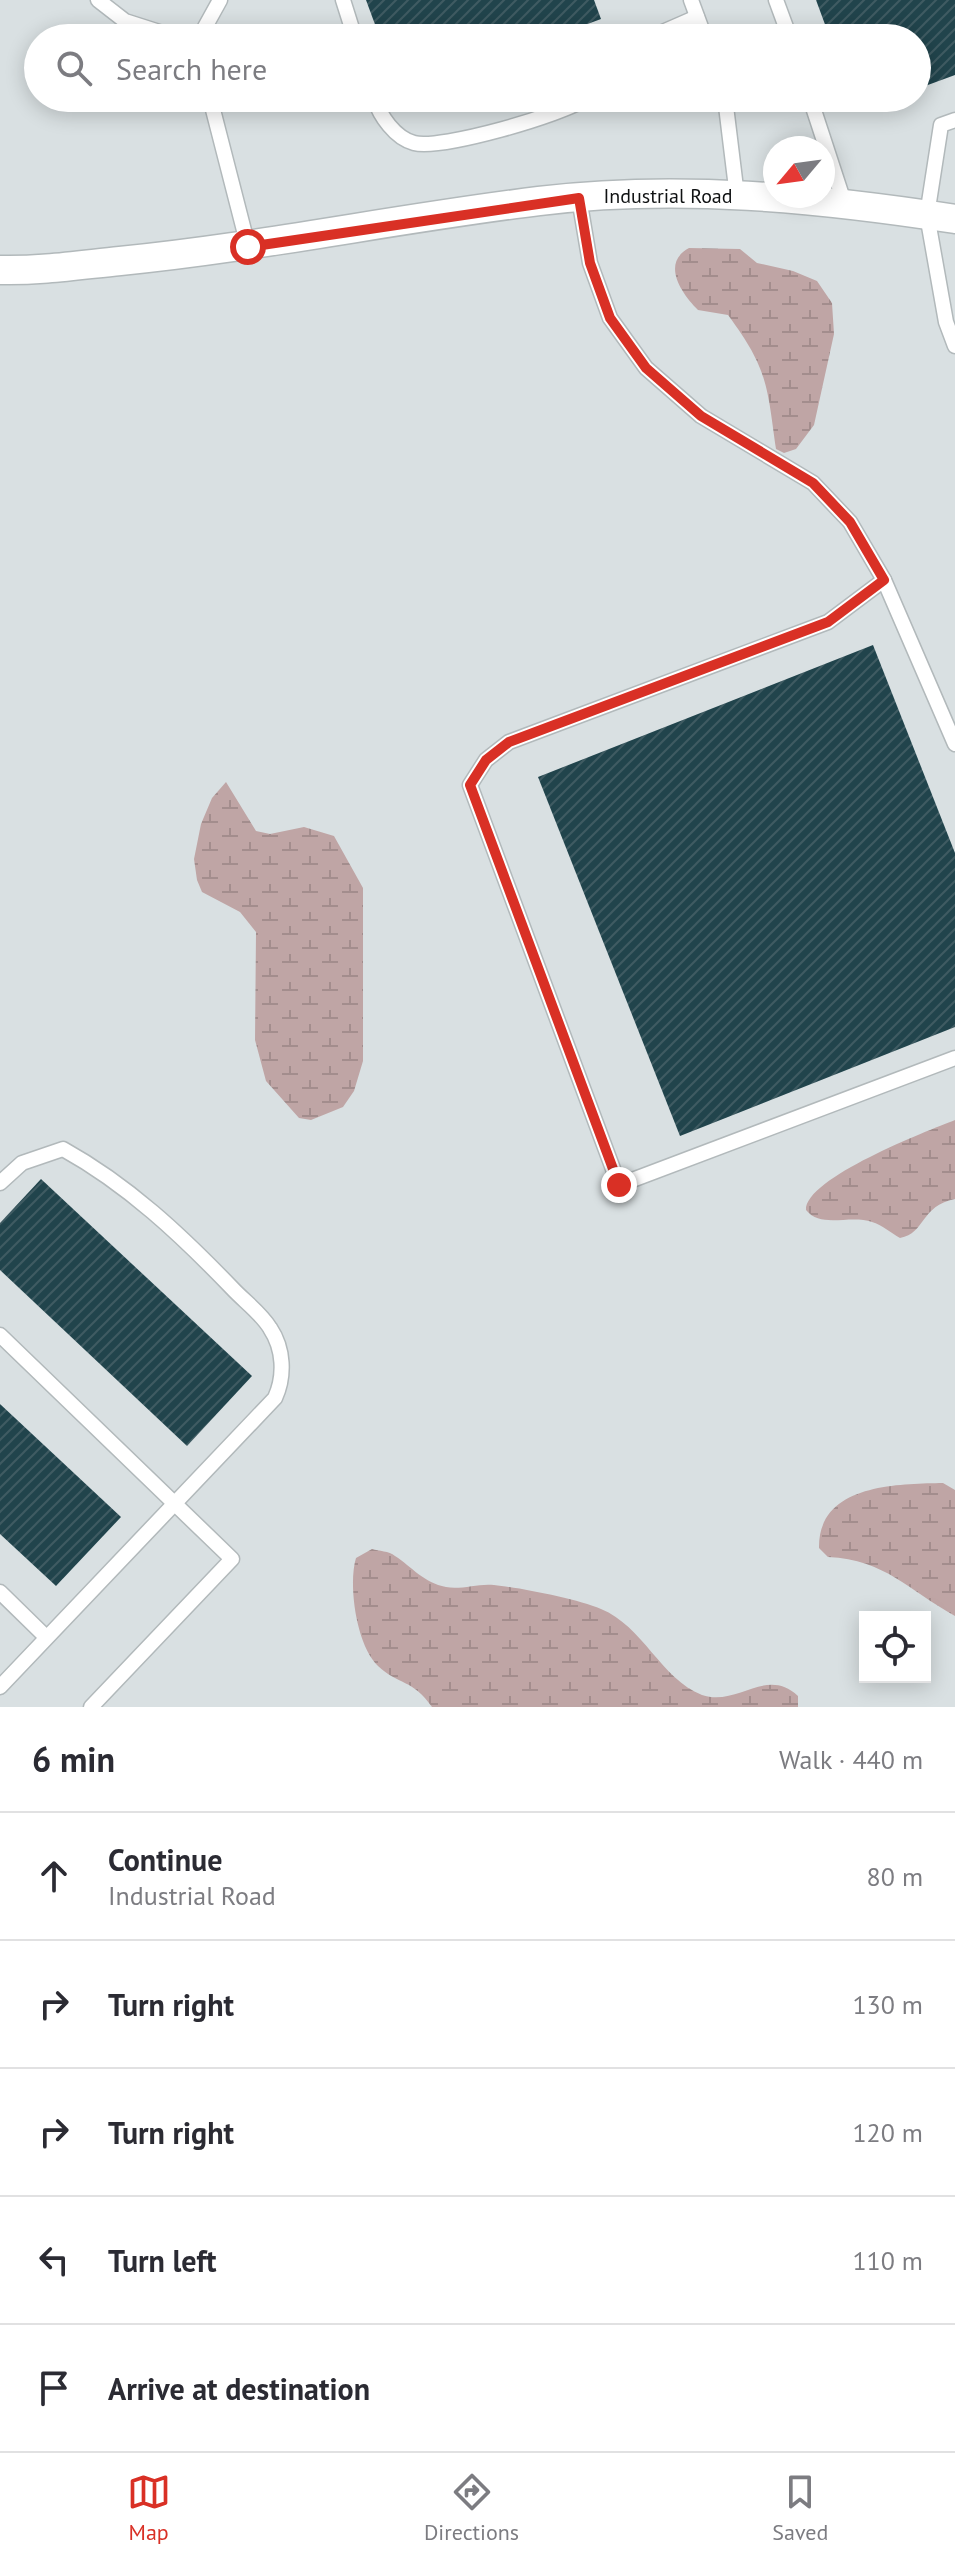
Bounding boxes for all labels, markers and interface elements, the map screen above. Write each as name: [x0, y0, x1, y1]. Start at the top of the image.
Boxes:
search box: [24, 24, 931, 112]
icon: search: [52, 46, 96, 90]
text: Search here: [116, 49, 267, 88]
north arrow: [763, 136, 835, 208]
street label: Industrial Road: [603, 183, 733, 209]
route start: [230, 229, 266, 265]
route end: [601, 1167, 637, 1203]
map controls: [859, 1611, 931, 1683]
button: locate: [859, 1611, 931, 1683]
text: 6 min: [32, 1737, 115, 1781]
text: Walk · 440 m: [779, 1743, 923, 1776]
text: Continue: [108, 1840, 222, 1879]
icon: ahead: [32, 1854, 76, 1898]
text: 80 m: [867, 1860, 923, 1893]
text: Industrial Road: [108, 1879, 276, 1912]
icon: right: [32, 1982, 76, 2026]
text: Turn right: [108, 1985, 234, 2024]
text: 130 m: [852, 1988, 923, 2021]
icon: right: [32, 2110, 76, 2154]
text: Turn right: [108, 2113, 234, 2152]
text: 120 m: [852, 2116, 923, 2149]
icon: left: [32, 2238, 76, 2282]
text: Turn left: [108, 2241, 216, 2280]
text: 110 m: [852, 2244, 923, 2277]
icon: arrive: [32, 2366, 76, 2410]
text: Arrive at destination: [108, 2369, 370, 2408]
tab: Map: [127, 2470, 171, 2546]
tab: Directions: [424, 2470, 519, 2546]
tab: Saved: [772, 2470, 828, 2546]

